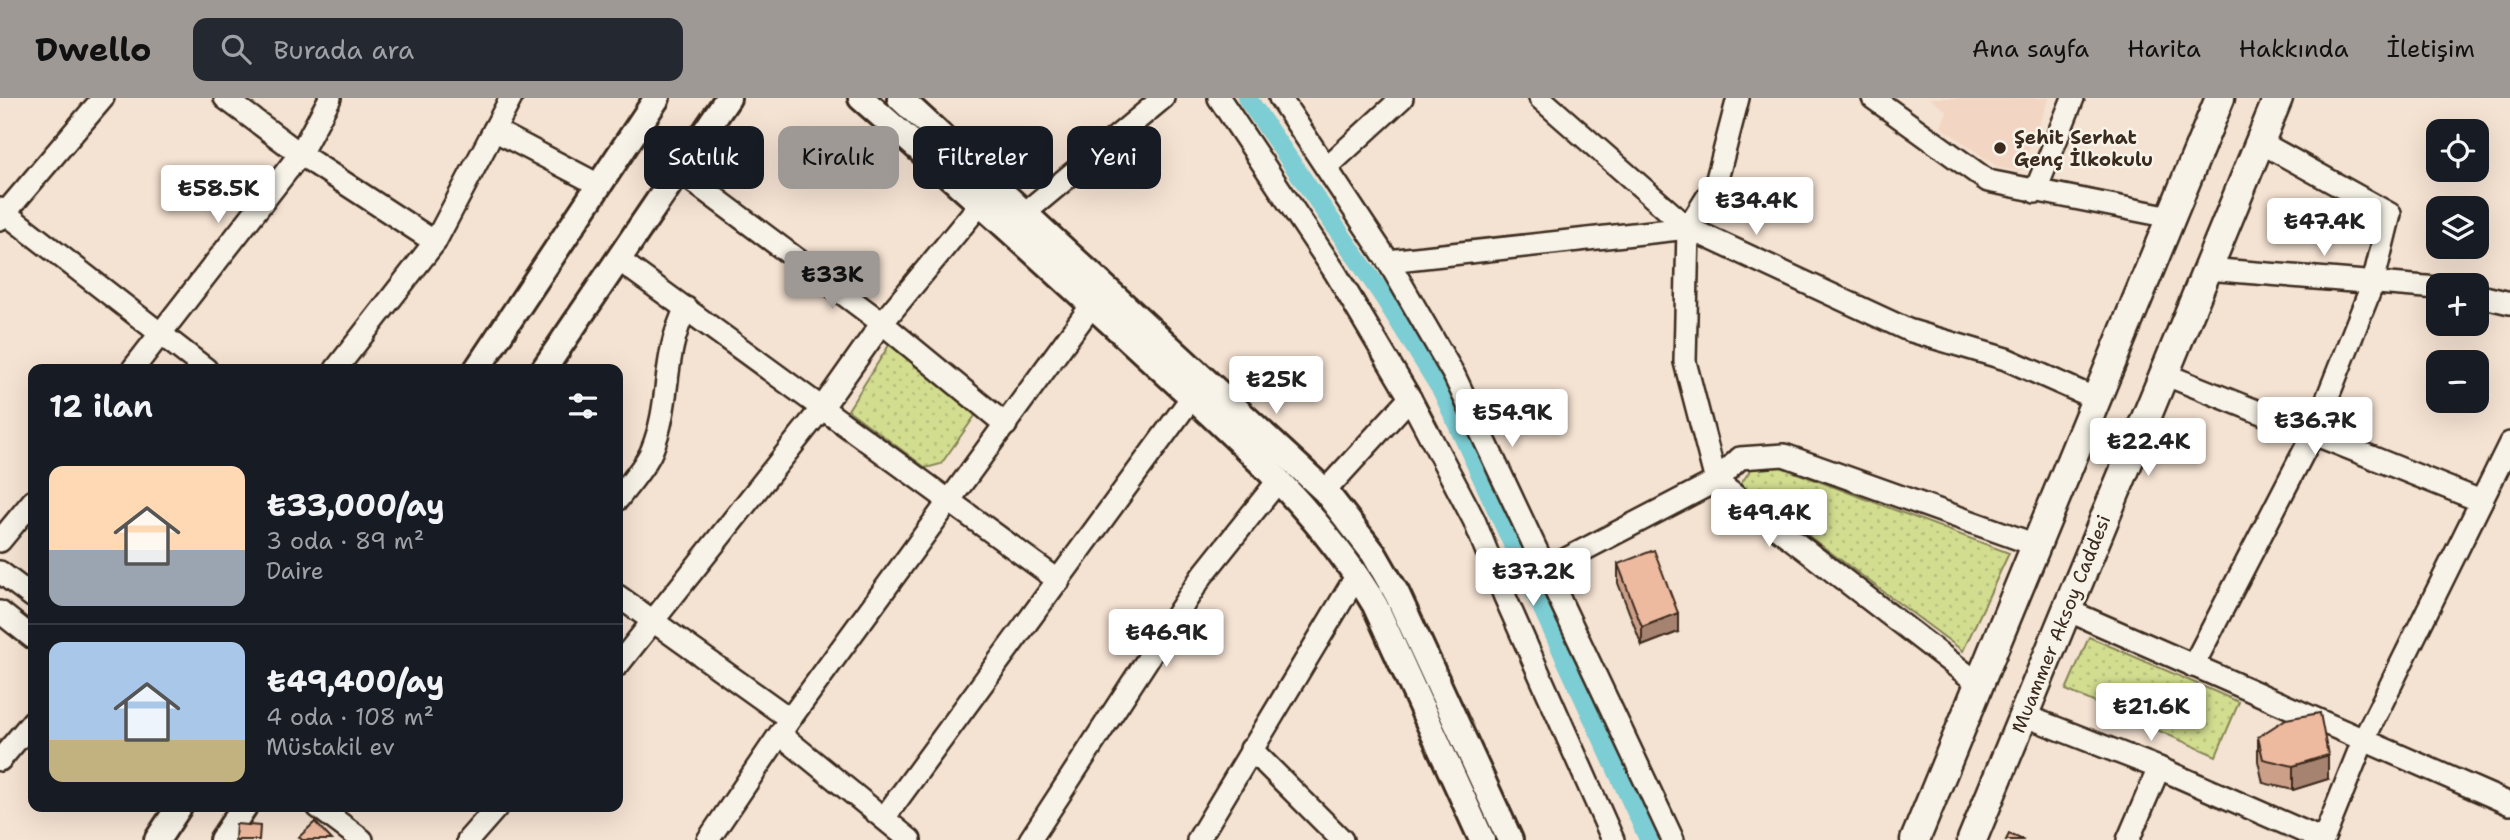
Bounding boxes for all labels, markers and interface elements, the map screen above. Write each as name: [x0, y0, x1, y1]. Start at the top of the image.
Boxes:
search box: [193, 18, 683, 81]
text: Dwello: [35, 27, 151, 72]
icon: search: [217, 30, 255, 68]
text: Burada ara: [273, 32, 414, 67]
text: Ana sayfa: [1972, 33, 2089, 65]
text: Harita: [2127, 33, 2201, 65]
text: Hakkında: [2239, 33, 2349, 65]
text: İletişim: [2387, 33, 2475, 65]
map controls: [2426, 119, 2489, 413]
button: locate: [2426, 119, 2489, 182]
place label: Şehit Serhat Genç İlkokulu: [2014, 125, 2153, 172]
chip: Satılık: [644, 126, 764, 189]
chip: Kiralık: [778, 126, 899, 189]
chip: Filtreler: [913, 126, 1053, 189]
chip: Yeni: [1067, 126, 1161, 189]
marker: Şehit Serhat Genç İlkokulu: [1992, 140, 2008, 156]
pin: ₺58.5K: [161, 166, 275, 225]
text: ₺58.5K: [177, 173, 259, 203]
pin: ₺34.4K: [1699, 178, 1813, 237]
text: ₺34.4K: [1714, 185, 1798, 215]
button: layers: [2426, 196, 2489, 259]
pin: ₺47.4K: [2267, 198, 2381, 258]
text: ₺47.4K: [2283, 206, 2365, 236]
pin: ₺33K: [791, 252, 873, 311]
text: ₺33K: [801, 259, 863, 289]
button: +: [2426, 273, 2489, 336]
button: −: [2426, 350, 2489, 413]
pin: ₺25K: [1235, 356, 1317, 416]
text: ₺25K: [1245, 364, 1307, 394]
text: 12 ilan: [49, 386, 153, 427]
icon: filters: [564, 387, 602, 425]
pin: ₺54.9K: [1455, 390, 1569, 449]
text: ₺54.9K: [1472, 397, 1552, 427]
pin: ₺36.7K: [2258, 398, 2372, 457]
text: ₺36.7K: [2273, 405, 2357, 435]
pin: ₺22.4K: [2091, 418, 2205, 478]
text: ₺22.4K: [2106, 426, 2190, 456]
text: ₺33,000/ay: [266, 485, 445, 526]
pin: ₺49.4K: [1712, 490, 1826, 549]
icon: home: [105, 494, 189, 578]
text: ₺49.4K: [1727, 497, 1811, 527]
street label: Muammer Aksoy Caddesi: [2006, 511, 2116, 737]
text: 3 oda · 89 m²: [266, 526, 424, 556]
pin: ₺37.2K: [1476, 548, 1590, 608]
text: Daire: [266, 556, 324, 586]
text: ₺37.2K: [1492, 556, 1574, 586]
pin: ₺46.9K: [1109, 610, 1223, 669]
text: ₺46.9K: [1125, 617, 1207, 647]
text: ₺49,400/ay: [266, 661, 444, 702]
icon: home: [105, 670, 189, 754]
pin: ₺21.6K: [2094, 684, 2208, 743]
text: ₺21.6K: [2112, 691, 2190, 721]
text: 4 oda · 108 m²: [266, 702, 434, 732]
text: Müstakil ev: [266, 732, 395, 762]

